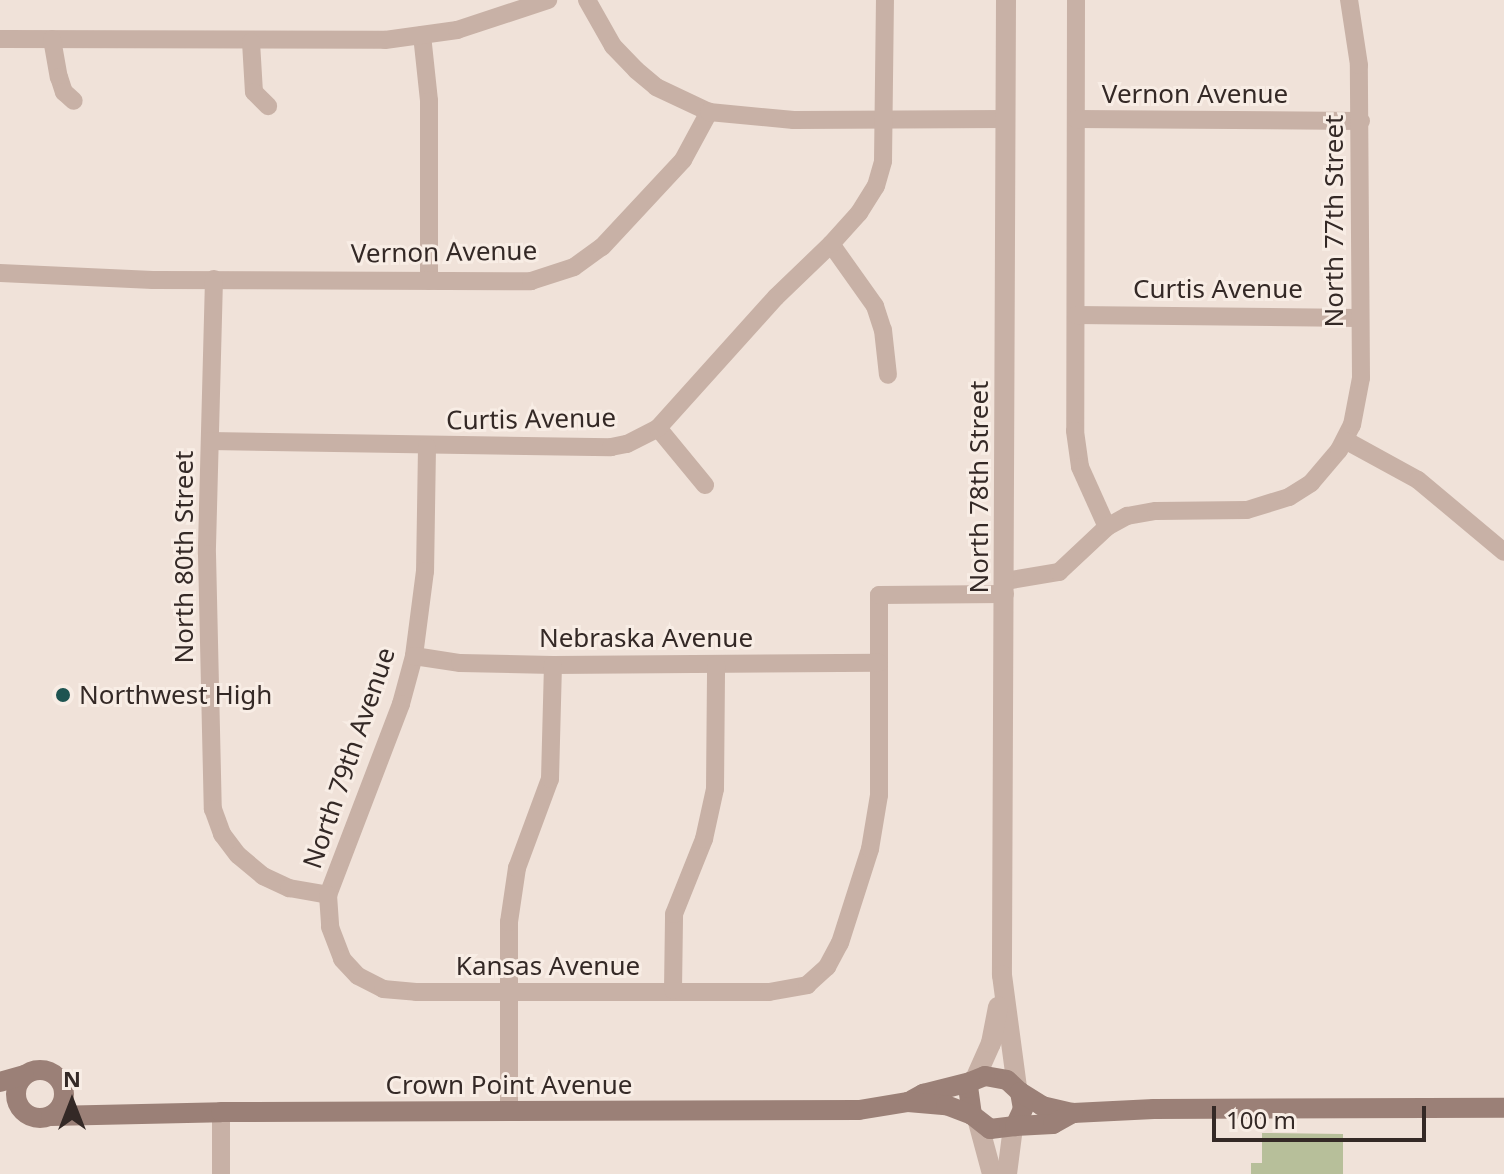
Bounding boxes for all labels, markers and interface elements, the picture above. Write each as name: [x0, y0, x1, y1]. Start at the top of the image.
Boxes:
street label: Vernon Avenue: [1102, 78, 1288, 110]
street label: North 77th Street: [1318, 115, 1350, 327]
street label: Vernon Avenue: [351, 235, 537, 269]
street label: Curtis Avenue: [1133, 273, 1303, 305]
street label: North 78th Street: [963, 381, 995, 593]
street label: Curtis Avenue: [446, 402, 616, 436]
street label: North 80th Street: [168, 451, 200, 663]
street label: Nebraska Avenue: [539, 622, 753, 654]
street label: North 79th Avenue: [297, 643, 401, 873]
place label: Northwest High: [79, 679, 272, 711]
marker: Northwest High: [54, 686, 72, 704]
street label: Kansas Avenue: [456, 950, 640, 982]
north arrow: [32, 1062, 112, 1142]
text: N: [63, 1063, 81, 1093]
street label: Crown Point Avenue: [386, 1069, 632, 1101]
scale bar: [1216, 1090, 1430, 1140]
text: 100 m: [1226, 1103, 1296, 1136]

